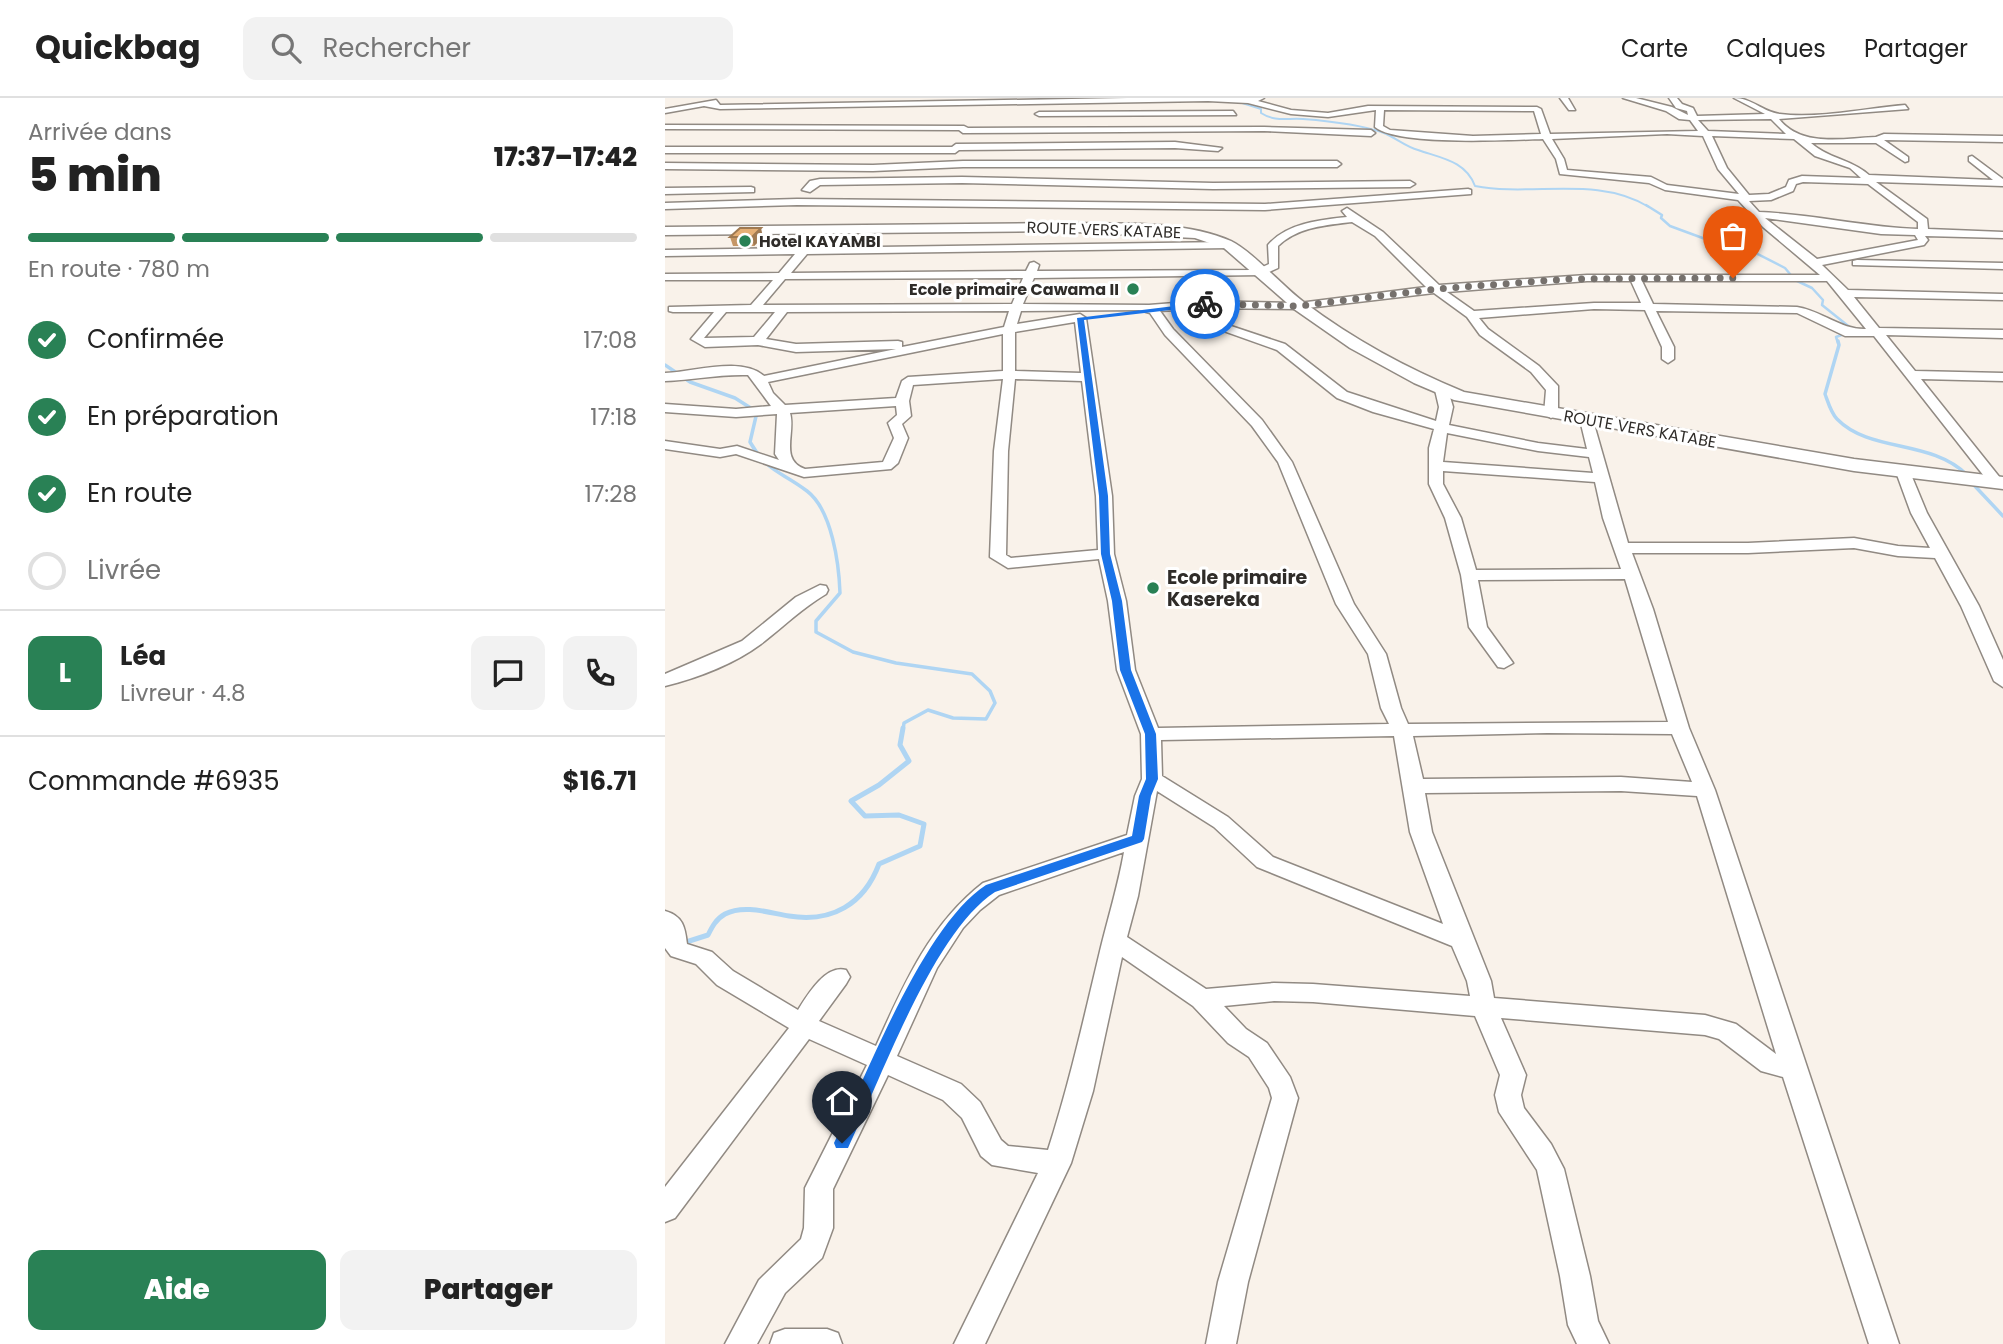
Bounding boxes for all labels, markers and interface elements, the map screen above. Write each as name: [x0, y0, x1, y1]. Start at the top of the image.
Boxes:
search box: [243, 17, 733, 80]
text: Quickbag: [35, 24, 201, 71]
icon: search: [267, 29, 305, 67]
text: Rechercher: [323, 30, 471, 66]
text: Carte: [1621, 32, 1688, 65]
text: Calques: [1726, 32, 1826, 65]
text: Partager: [1864, 32, 1968, 65]
text: Arrivée dans: [28, 116, 172, 148]
text: 17:37–17:42: [494, 139, 637, 175]
text: 5 min: [28, 143, 162, 207]
pin: [1703, 206, 1763, 278]
street label: ROUTE VERS KATABE: [1026, 216, 1182, 244]
icon: bag: [1714, 217, 1752, 255]
place label: Hotel KAYAMBI: [759, 230, 881, 253]
marker: Hotel KAYAMBI: [737, 233, 753, 249]
text: En route · 780 m: [28, 253, 210, 285]
courier: [1170, 269, 1240, 339]
place label: Ecole primaire Cawama II: [909, 278, 1119, 301]
marker: Ecole primaire Cawama II: [1125, 281, 1141, 297]
icon: bike: [1186, 285, 1224, 323]
icon: check: [28, 321, 66, 359]
text: Confirmée: [87, 321, 224, 357]
text: 17:08: [583, 324, 637, 356]
icon: check: [28, 398, 66, 436]
text: En préparation: [87, 398, 279, 434]
text: 17:18: [590, 401, 637, 433]
street label: ROUTE VERS KATABE: [1562, 404, 1718, 454]
icon: check: [28, 475, 66, 513]
text: En route: [87, 475, 192, 511]
text: 17:28: [584, 478, 637, 510]
text: Livrée: [87, 552, 161, 588]
place label: Ecole primaire Kasereka: [1167, 564, 1308, 613]
marker: Ecole primaire Kasereka: [1145, 580, 1161, 596]
button: chat: [471, 636, 545, 710]
button: phone: [563, 636, 637, 710]
text: Léa: [120, 638, 166, 674]
text: L: [59, 655, 71, 691]
text: Livreur · 4.8: [120, 677, 246, 709]
text: Commande #6935: [28, 763, 280, 799]
text: $16.71: [563, 763, 637, 799]
pin: [812, 1071, 872, 1143]
icon: home: [823, 1082, 861, 1120]
button: Aide: [28, 1250, 326, 1330]
button: Partager: [340, 1250, 637, 1330]

